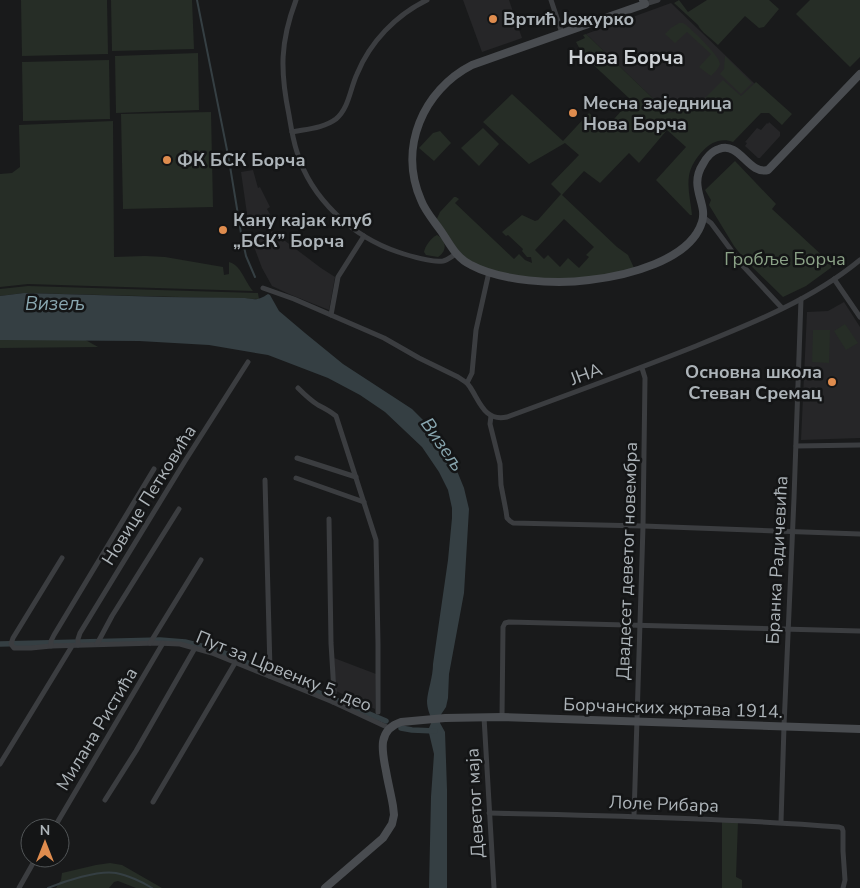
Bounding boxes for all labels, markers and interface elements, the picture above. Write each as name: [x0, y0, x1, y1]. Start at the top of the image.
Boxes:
place label: Вртић Јежурко: [503, 7, 634, 31]
marker: Вртић Јежурко: [487, 13, 499, 25]
district label: Нова Борча: [568, 44, 684, 71]
place label: Месна заједница Нова Борча: [583, 91, 732, 136]
marker: Месна заједница Нова Борча: [567, 107, 579, 119]
place label: ФК БСК Борча: [177, 148, 306, 172]
marker: ФК БСК Борча: [161, 154, 173, 166]
place label: Кану кајак клуб „БСК” Борча: [233, 208, 372, 253]
marker: Кану кајак клуб „БСК” Борча: [217, 224, 229, 236]
park label: Гробље Борча: [724, 247, 846, 271]
water label: Визељ: [25, 291, 85, 317]
street label: ЈНА: [566, 357, 605, 391]
place label: Основна школа Стеван Сремац: [685, 360, 822, 405]
marker: Основна школа Стеван Сремац: [826, 376, 838, 388]
water label: Визељ: [414, 412, 470, 477]
street label: Новице Петковића: [96, 420, 202, 570]
street label: Двадесет деветог новембра: [611, 442, 643, 680]
street label: Бранка Радичевића: [761, 475, 793, 645]
street label: Пут за Црвенку 5. део: [192, 625, 376, 717]
street label: Милана Ристића: [51, 663, 143, 795]
street label: Борчанских жртава 1914.: [563, 692, 783, 724]
street label: Деветог маја: [460, 748, 490, 858]
street label: Лоле Рибара: [609, 790, 719, 818]
north arrow: [20, 818, 70, 868]
text: N: [40, 821, 50, 840]

